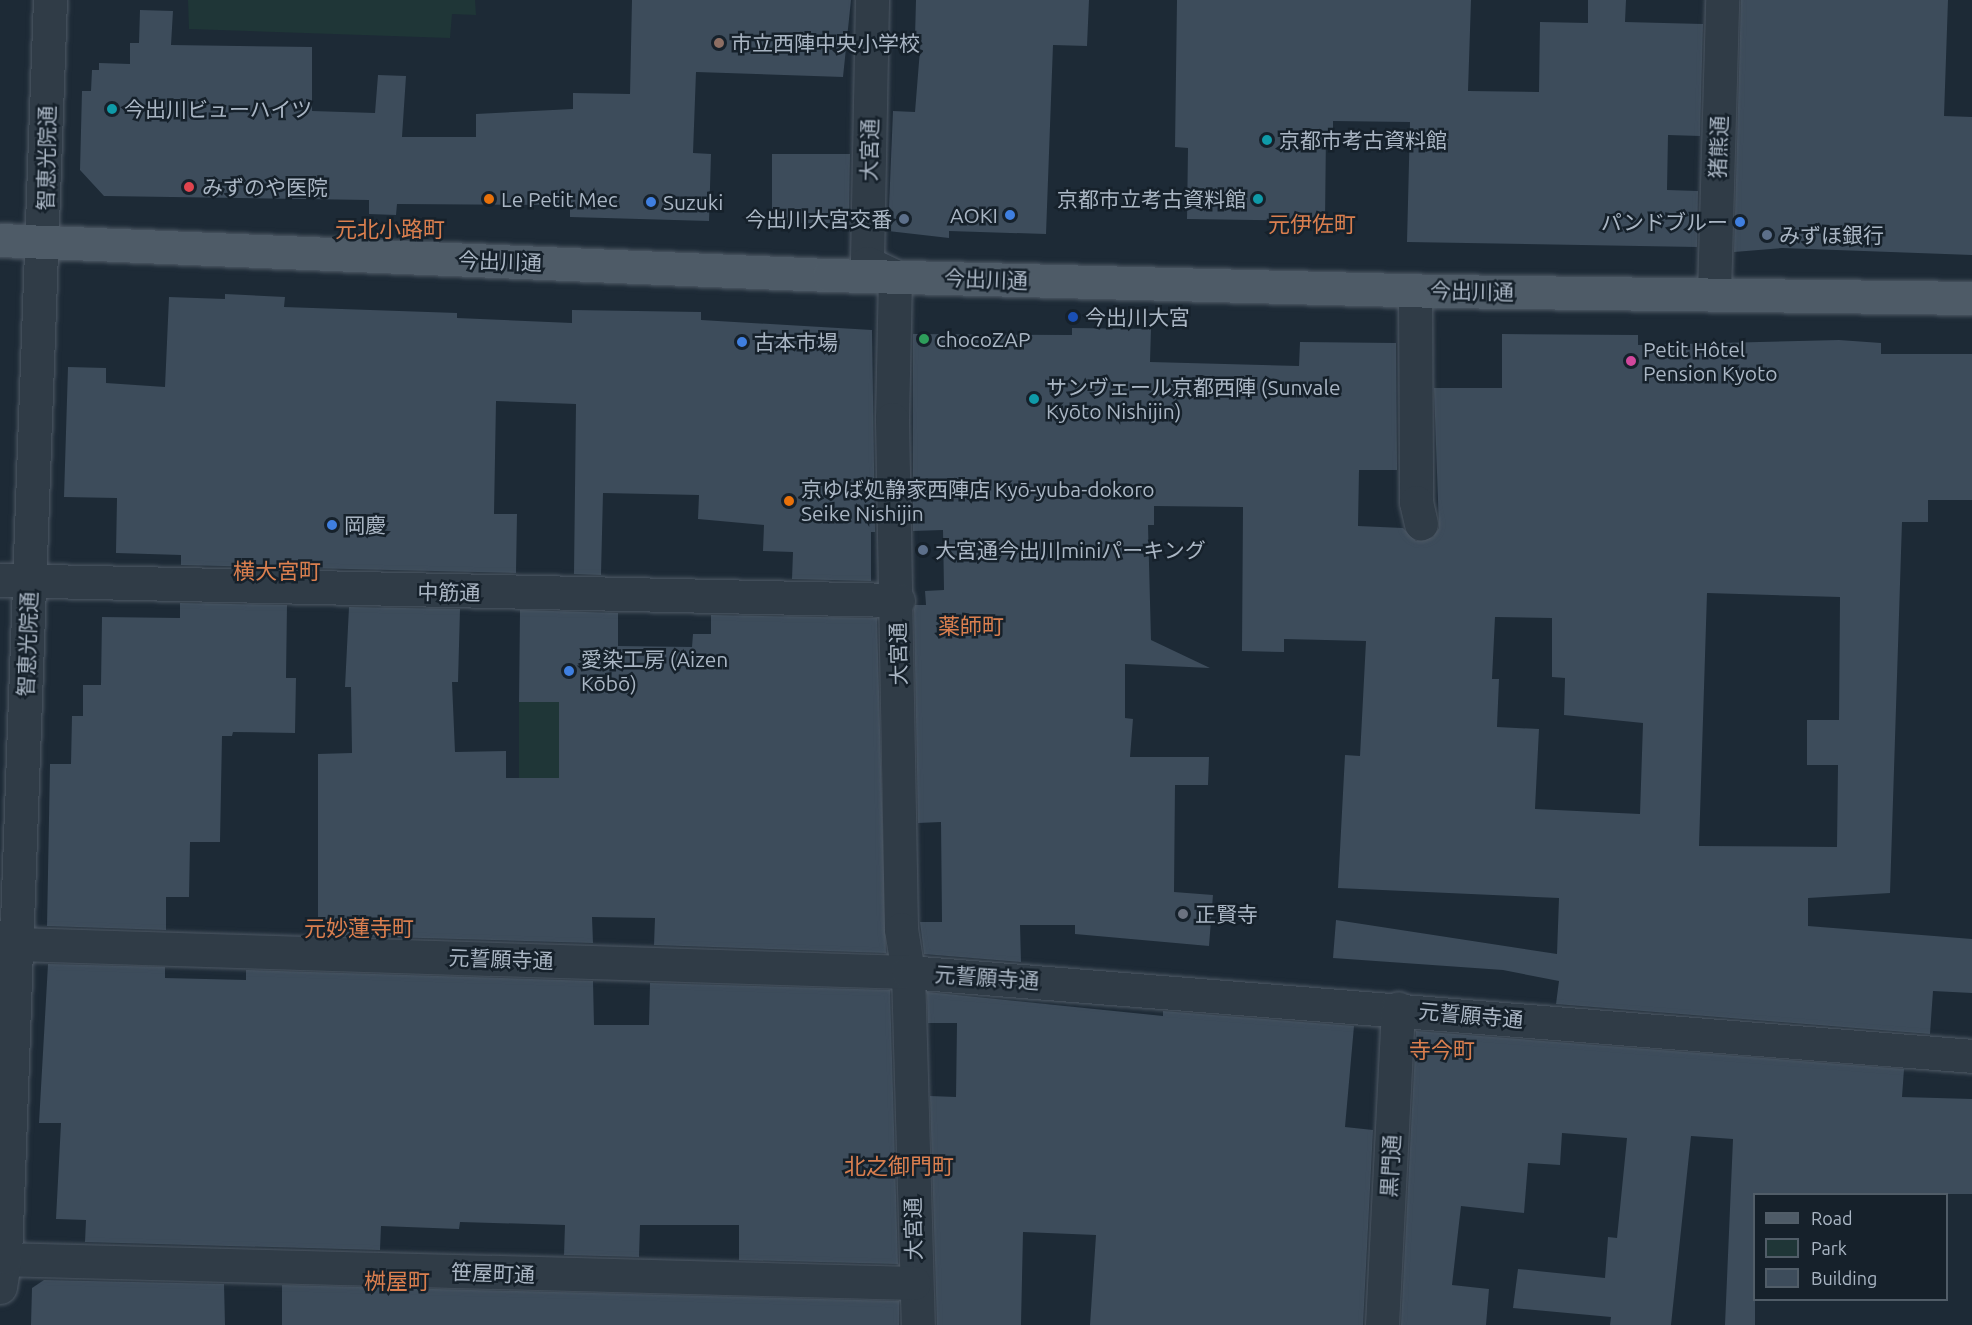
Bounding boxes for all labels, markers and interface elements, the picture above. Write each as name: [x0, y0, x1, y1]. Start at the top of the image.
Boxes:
place label: 市立西陣中央小学校: [731, 30, 920, 56]
marker: 市立西陣中央小学校: [712, 36, 726, 50]
place label: 今出川ビューハイツ: [124, 96, 313, 122]
marker: 今出川ビューハイツ: [105, 102, 119, 116]
street label: 智恵光院通: [32, 105, 60, 211]
street label: 猪熊通: [1704, 115, 1732, 179]
street label: 大宮通: [856, 118, 882, 182]
place label: 京都市考古資料館: [1279, 127, 1447, 153]
marker: 京都市考古資料館: [1260, 133, 1274, 147]
place label: みずのや医院: [202, 174, 328, 200]
marker: みずのや医院: [180, 178, 198, 196]
place label: Le Petit Mec: [501, 186, 618, 212]
place label: 京都市立考古資料館: [1057, 186, 1246, 212]
place label: Suzuki: [663, 189, 723, 215]
marker: Le Petit Mec: [482, 192, 496, 206]
marker: 京都市立考古資料館: [1251, 192, 1265, 206]
marker: Suzuki: [644, 195, 658, 209]
place label: AOKI: [950, 202, 998, 228]
place label: 今出川大宮交番: [745, 206, 892, 232]
marker: AOKI: [1003, 208, 1017, 222]
place label: パンドブルー: [1602, 209, 1728, 235]
district label: 元伊佐町: [1268, 211, 1356, 237]
marker: 今出川大宮交番: [897, 212, 911, 226]
marker: パンドブルー: [1733, 215, 1747, 229]
district label: 元北小路町: [335, 216, 445, 242]
place label: みずほ銀行: [1779, 222, 1884, 248]
marker: みずほ銀行: [1760, 228, 1774, 242]
street label: 今出川通: [458, 247, 542, 275]
street label: 今出川通: [944, 265, 1028, 293]
street label: 今出川通: [1430, 278, 1514, 304]
place label: 今出川大宮: [1085, 304, 1190, 330]
marker: 今出川大宮: [1066, 310, 1080, 324]
place label: chocoZAP: [936, 326, 1030, 352]
place label: 古本市場: [754, 329, 838, 355]
marker: chocoZAP: [917, 332, 931, 346]
marker: 古本市場: [735, 335, 749, 349]
place label: Petit Hôtel Pension Kyoto: [1643, 336, 1778, 386]
marker: Petit Hôtel Pension Kyoto: [1624, 354, 1638, 368]
place label: サンヴェール京都西陣 (Sunvale Kyōto Nishijin): [1046, 374, 1340, 424]
marker: サンヴェール京都西陣 (Sunvale Kyōto Nishijin): [1027, 392, 1041, 406]
place label: 京ゆば処静家西陣店 Kyō-yuba-dokoro Seike Nishijin: [801, 476, 1154, 526]
marker: 京ゆば処静家西陣店 Kyō-yuba-dokoro Seike Nishijin: [782, 494, 796, 508]
place label: 岡慶: [344, 512, 386, 538]
marker: 岡慶: [325, 518, 339, 532]
place label: 大宮通今出川miniパーキング: [935, 537, 1206, 563]
marker: 大宮通今出川miniパーキング: [916, 543, 930, 557]
district label: 横大宮町: [233, 558, 321, 584]
street label: 中筋通: [417, 579, 481, 605]
street label: 智恵光院通: [13, 591, 41, 697]
district label: 薬師町: [938, 613, 1004, 639]
street label: 大宮通: [885, 622, 911, 686]
place label: 愛染工房 (Aizen Kōbō): [581, 646, 728, 696]
marker: 愛染工房 (Aizen Kōbō): [562, 664, 576, 678]
place label: 正賢寺: [1195, 901, 1258, 927]
marker: 正賢寺: [1176, 907, 1190, 921]
district label: 元妙蓮寺町: [304, 915, 414, 941]
street label: 元誓願寺通: [448, 945, 554, 973]
street label: 元誓願寺通: [934, 961, 1040, 993]
street label: 元誓願寺通: [1418, 998, 1524, 1032]
district label: 寺今町: [1409, 1037, 1475, 1063]
street label: 黒門通: [1376, 1134, 1404, 1198]
district label: 北之御門町: [844, 1153, 954, 1179]
legend: [1753, 1193, 1948, 1301]
street label: 大宮通: [900, 1197, 926, 1261]
text: Road: [1811, 1208, 1853, 1228]
text: Park: [1811, 1238, 1847, 1258]
street label: 笹屋町通: [451, 1259, 535, 1287]
district label: 桝屋町: [364, 1268, 430, 1294]
text: Building: [1811, 1268, 1877, 1288]

